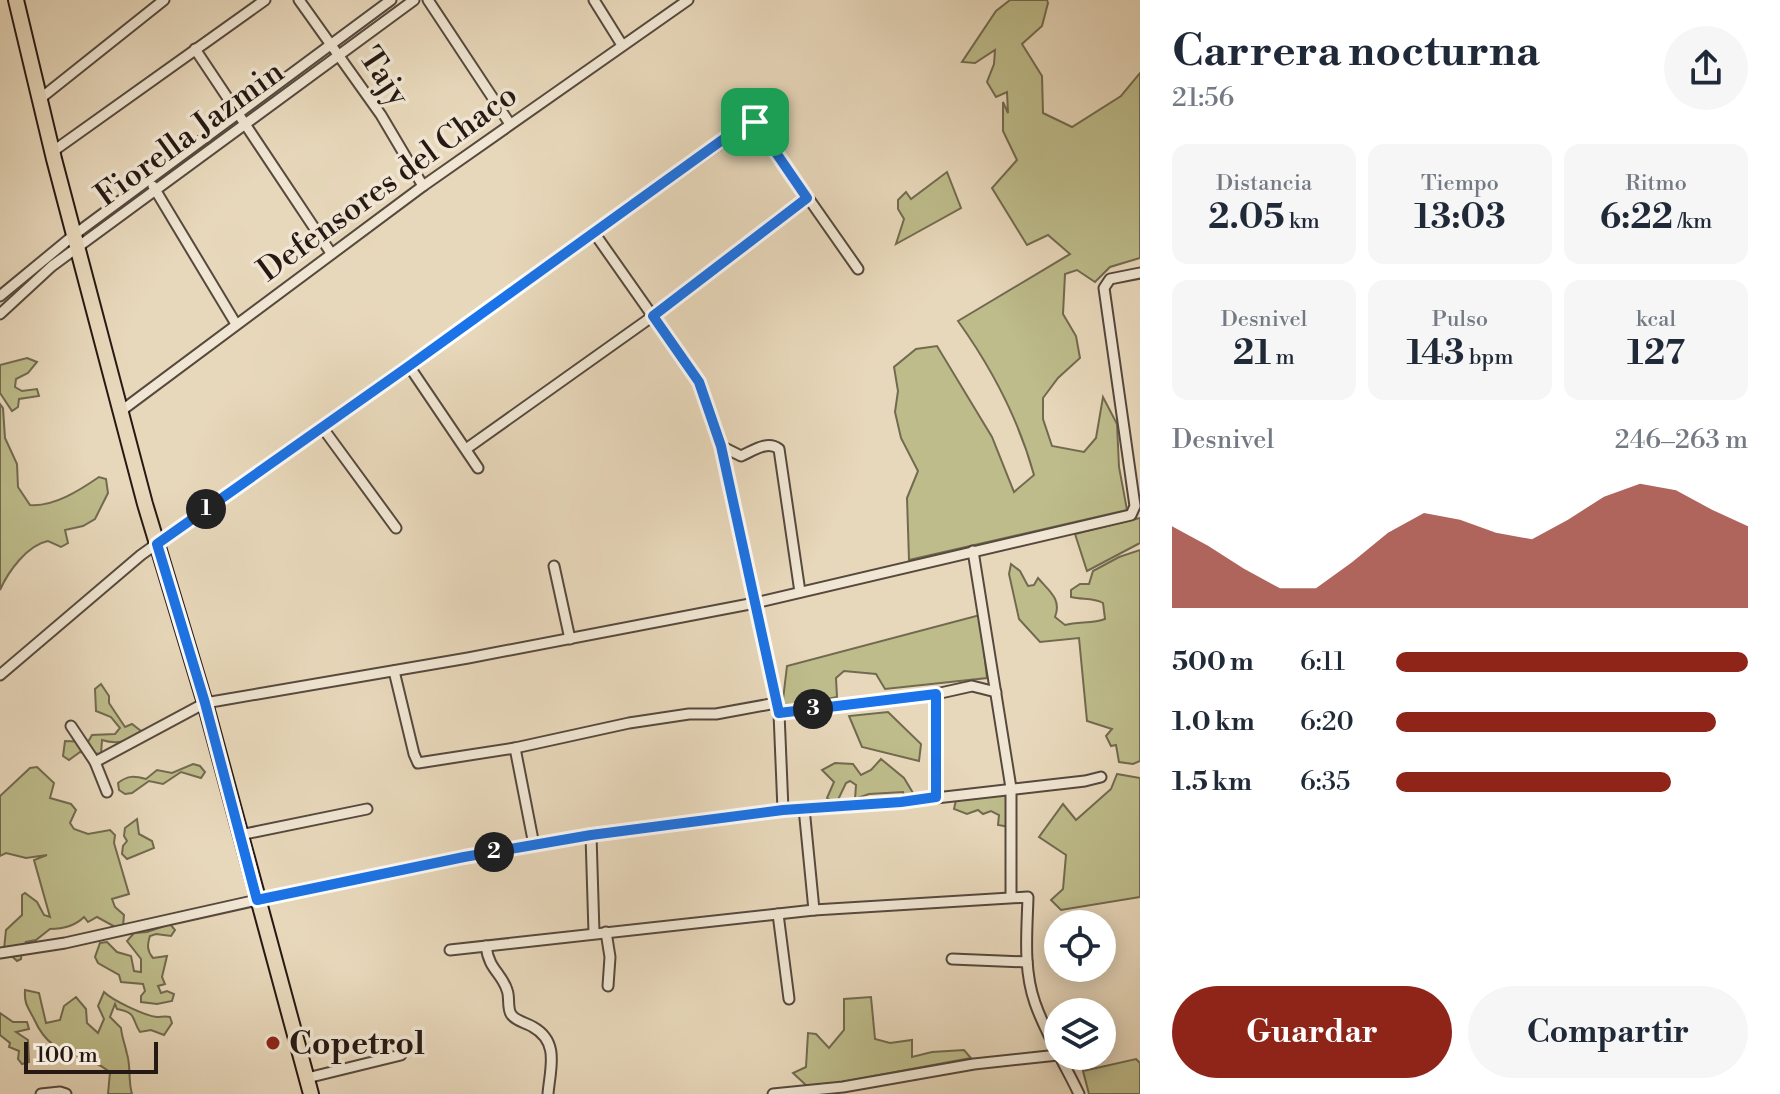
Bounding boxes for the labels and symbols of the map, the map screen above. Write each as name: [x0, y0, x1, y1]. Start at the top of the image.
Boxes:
street label: Tajy: [350, 39, 419, 114]
street label: Fiorella Jazmin: [87, 52, 292, 216]
street label: Defensores del Chaco: [250, 75, 525, 290]
pin: [721, 88, 789, 156]
pin: 1: [186, 489, 226, 529]
pin: 3: [793, 689, 833, 729]
pin: 2: [474, 832, 514, 872]
place label: Copetrol: [289, 1024, 425, 1064]
marker: Copetrol: [264, 1034, 282, 1052]
scale bar: [24, 1038, 158, 1074]

